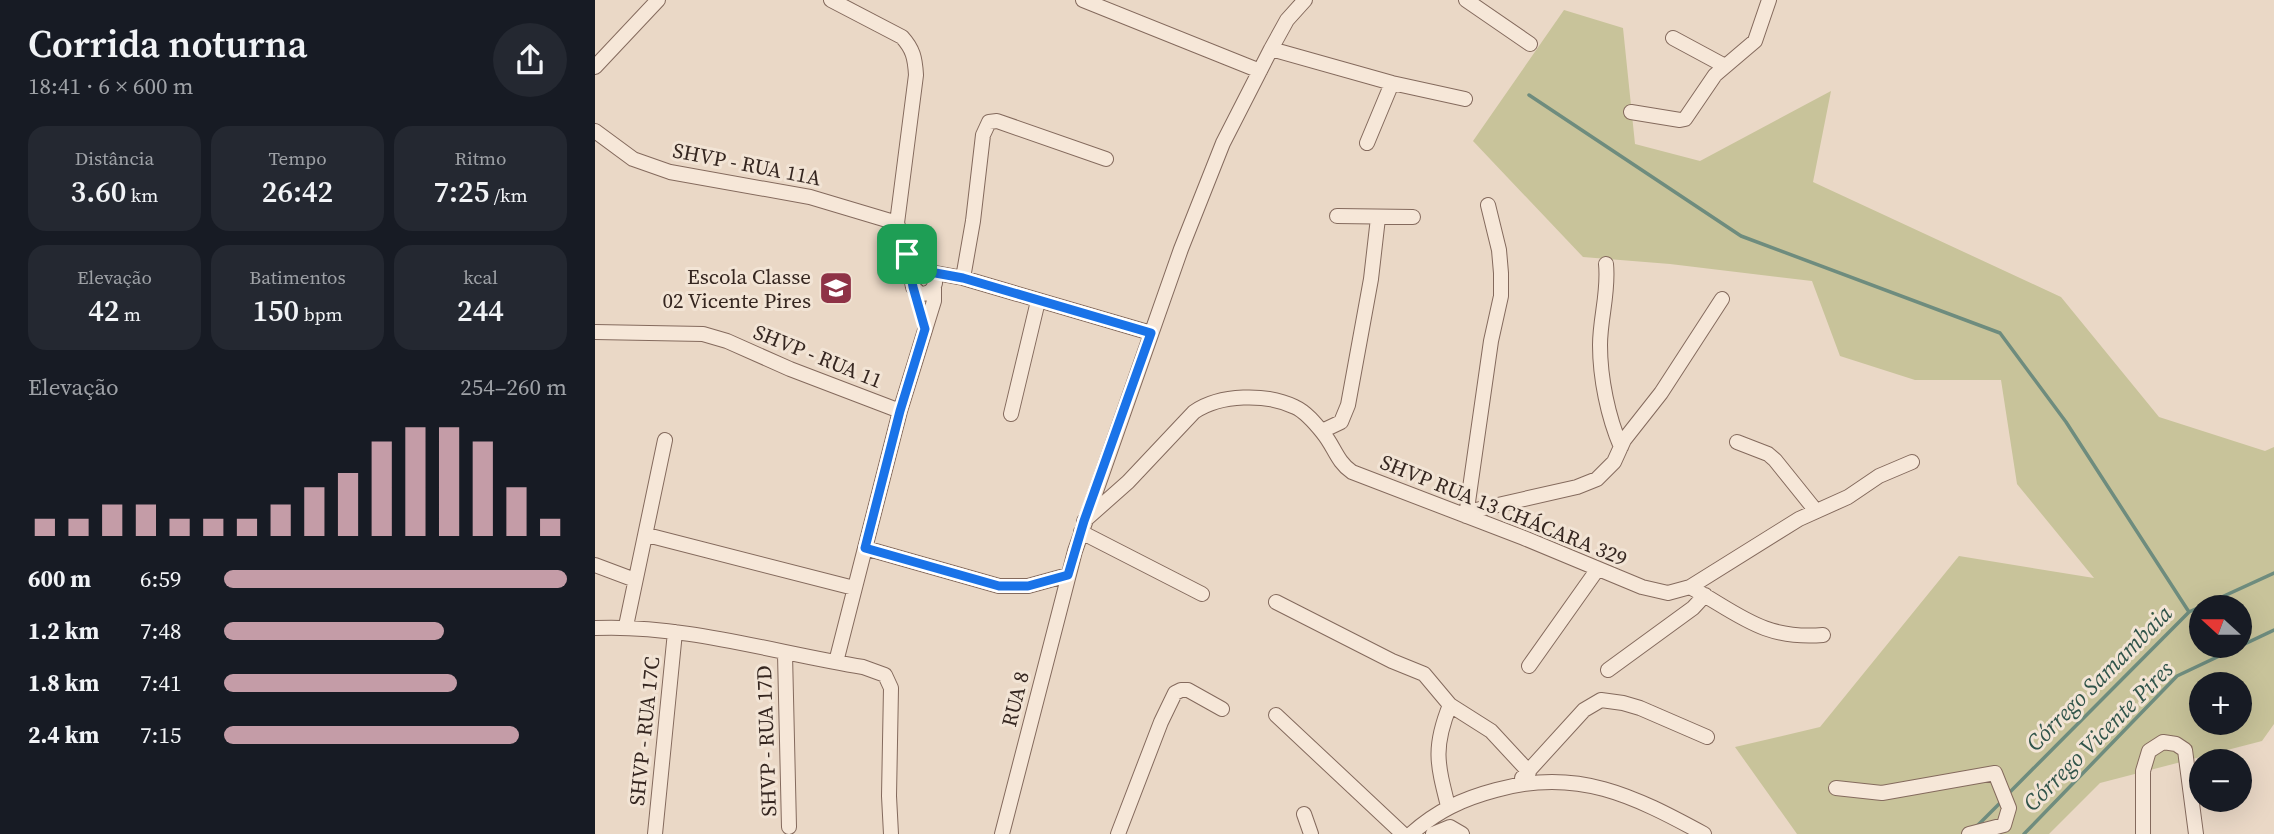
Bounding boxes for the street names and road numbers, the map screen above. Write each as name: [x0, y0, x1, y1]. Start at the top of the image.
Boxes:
street label: SHVP - RUA 11A: [670, 135, 824, 193]
street label: SHVP - RUA 11: [749, 317, 887, 395]
street label: SHVP RUA 13 CHÁCARA 329: [1376, 447, 1632, 573]
street label: SHVP - RUA 17C: [622, 655, 666, 807]
street label: SHVP - RUA 17D: [749, 665, 783, 817]
street label: RUA 8: [994, 668, 1036, 730]

